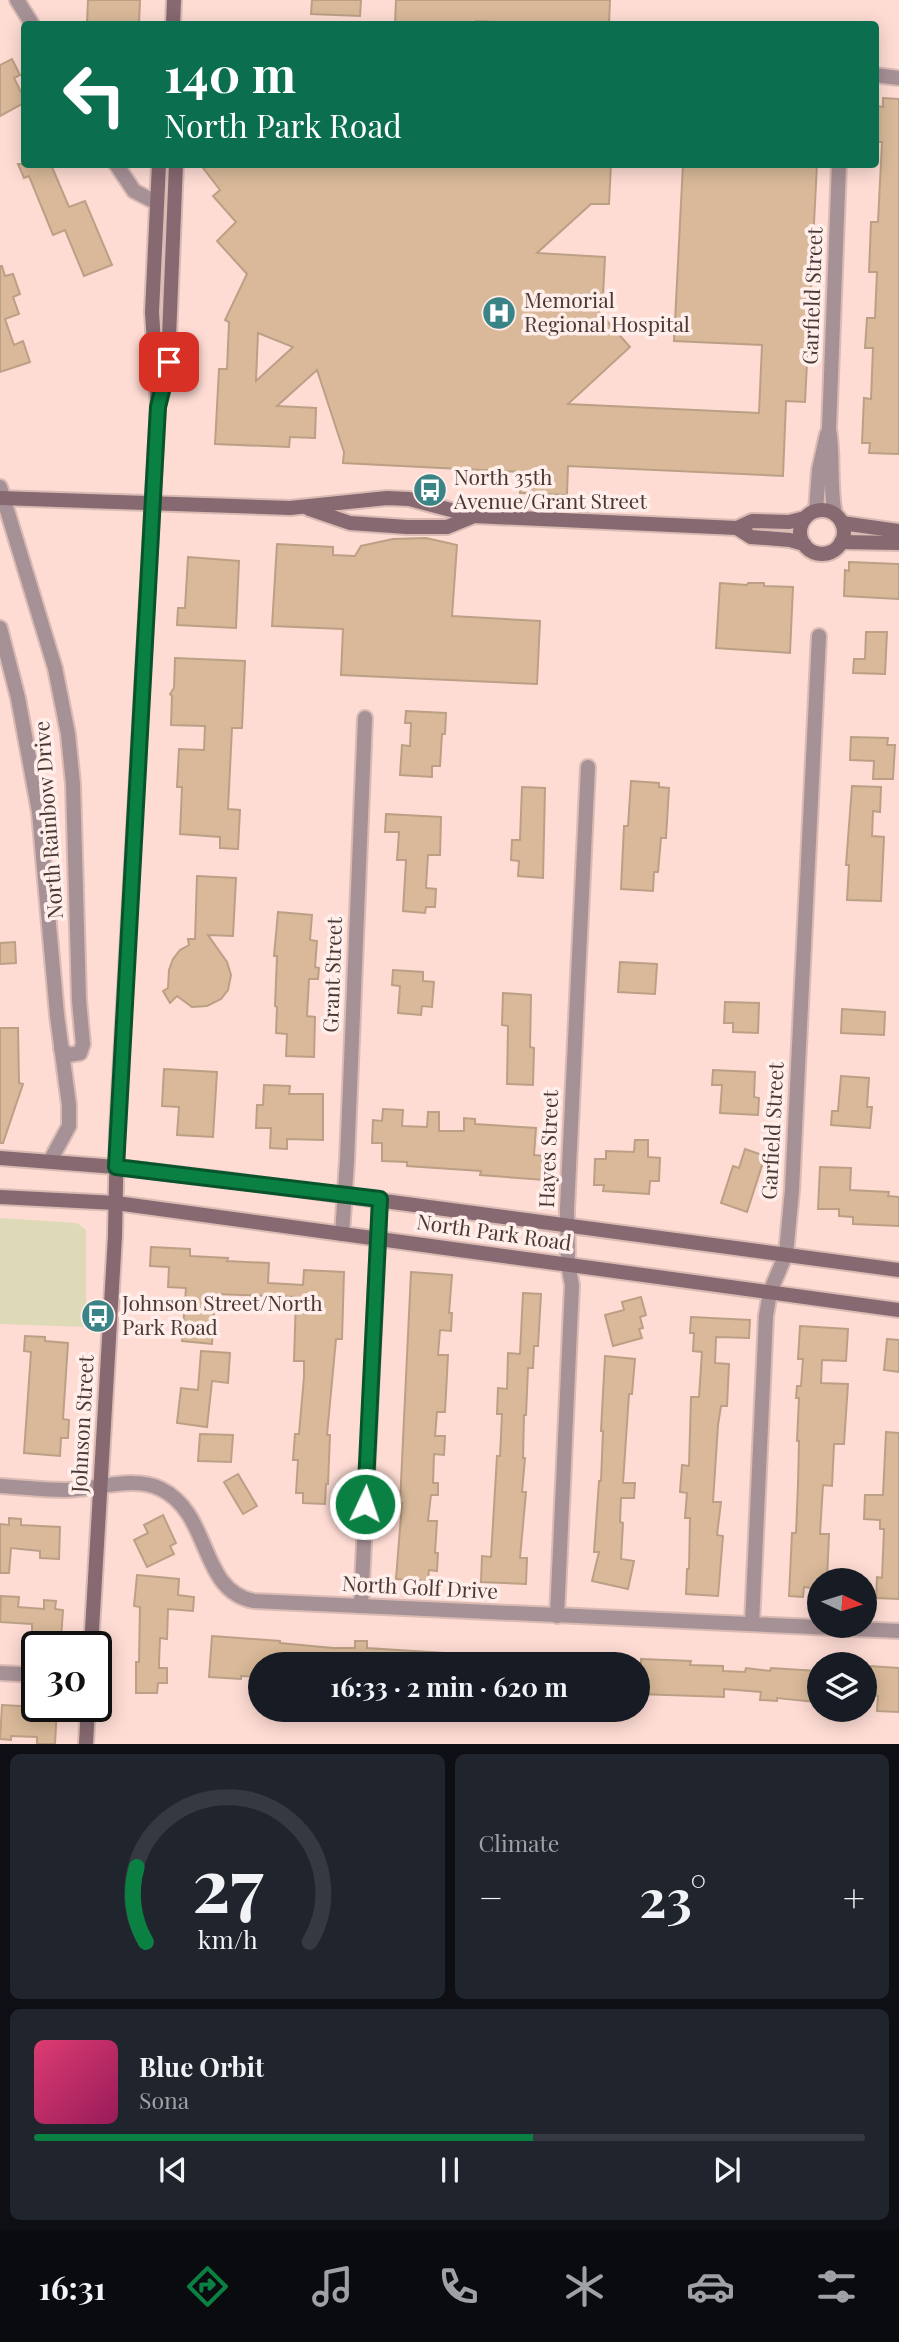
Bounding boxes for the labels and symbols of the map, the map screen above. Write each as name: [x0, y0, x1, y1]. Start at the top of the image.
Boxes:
street label: Garfield Street: [795, 226, 827, 365]
place label: Memorial Regional Hospital: [524, 285, 690, 337]
hospital icon: Memorial Regional Hospital: [480, 294, 518, 332]
pin: [139, 332, 199, 392]
place label: North 35th Avenue/Grant Street: [453, 462, 647, 514]
bus stop icon: North 35th Avenue/Grant Street: [411, 471, 449, 509]
street label: North Rainbow Drive: [26, 720, 68, 920]
street label: Grant Street: [315, 916, 347, 1033]
street label: Garfield Street: [753, 1061, 789, 1200]
street label: Hayes Street: [531, 1089, 563, 1208]
street label: North Park Road: [415, 1206, 574, 1256]
place label: Johnson Street/North Park Road: [121, 1288, 323, 1340]
bus stop icon: Johnson Street/North Park Road: [79, 1297, 117, 1335]
street label: Johnson Street: [63, 1354, 99, 1494]
position arrow: [328, 1467, 402, 1541]
street label: North Golf Drive: [341, 1568, 499, 1604]
north arrow: [807, 1568, 877, 1638]
speed limit sign: 30: [21, 1631, 112, 1722]

